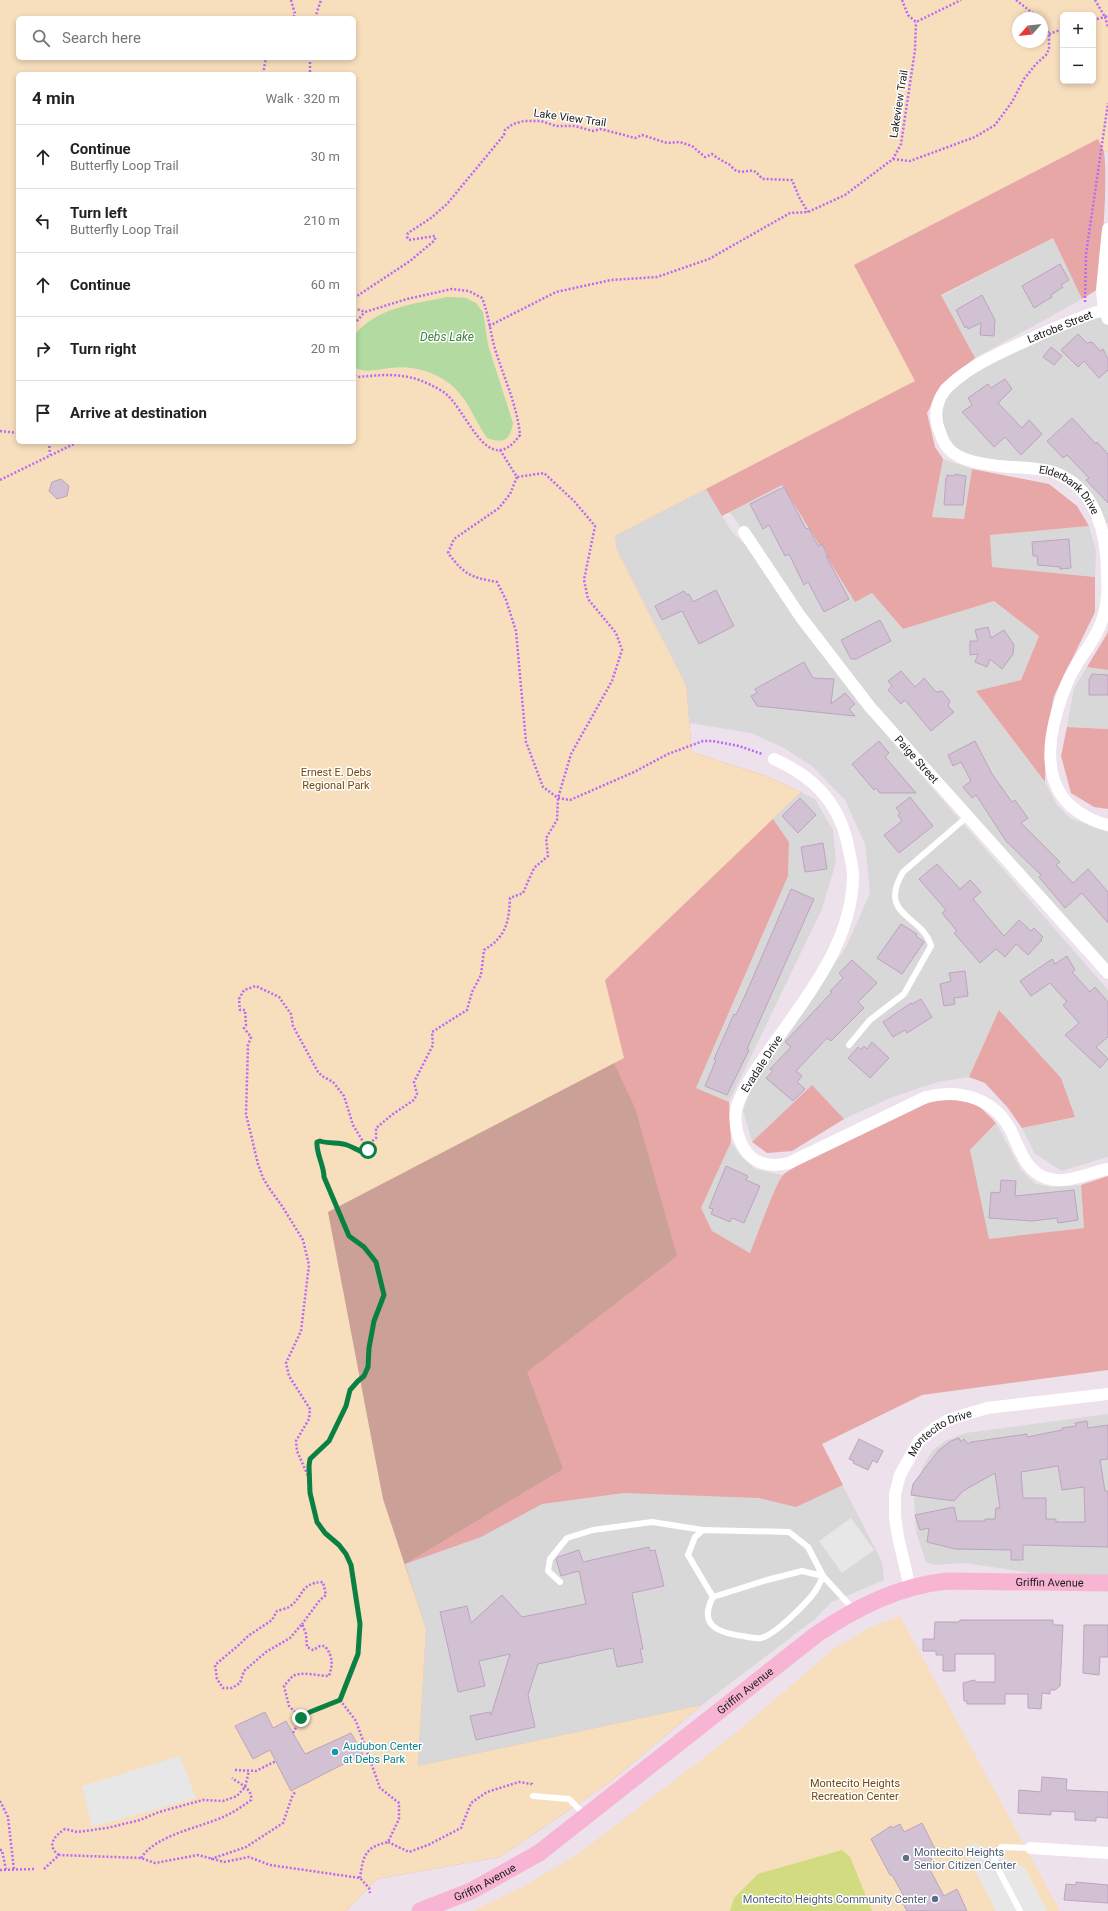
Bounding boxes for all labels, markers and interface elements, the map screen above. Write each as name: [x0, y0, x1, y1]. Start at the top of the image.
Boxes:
north arrow: [1012, 12, 1048, 48]
map controls: [1060, 12, 1096, 84]
button: +: [1060, 12, 1096, 48]
search box: [16, 16, 356, 60]
icon: search: [30, 27, 52, 49]
text: Search here: [62, 29, 141, 47]
button: −: [1060, 48, 1096, 84]
street label: Lakeview Trail: [887, 69, 911, 139]
text: 4 min: [32, 88, 75, 108]
text: Walk · 320 m: [265, 91, 340, 106]
street label: Lake View Trail: [533, 106, 607, 130]
text: Continue: [70, 140, 131, 158]
icon: ahead: [32, 146, 54, 168]
text: 30 m: [311, 149, 340, 164]
text: Butterfly Loop Trail: [70, 158, 179, 173]
text: Turn left: [70, 204, 127, 222]
icon: left: [32, 210, 54, 232]
text: 210 m: [303, 213, 340, 228]
text: Butterfly Loop Trail: [70, 222, 179, 237]
icon: ahead: [32, 274, 54, 296]
text: Continue: [70, 276, 131, 294]
text: 60 m: [311, 277, 340, 292]
street label: Latrobe Street: [1025, 308, 1095, 346]
water label: Debs Lake: [420, 330, 474, 344]
icon: right: [32, 338, 54, 360]
text: Turn right: [70, 340, 136, 358]
text: 20 m: [311, 341, 340, 356]
icon: arrive: [32, 402, 54, 424]
text: Arrive at destination: [70, 404, 207, 422]
street label: Elderbank Drive: [1038, 463, 1102, 517]
street label: Paige Street: [892, 733, 942, 786]
park label: Ernest E. Debs Regional Park: [301, 766, 372, 792]
street label: Evadale Drive: [739, 1033, 785, 1095]
route start: [359, 1141, 377, 1159]
street label: Montecito Drive: [905, 1407, 973, 1459]
street label: Griffin Avenue: [1015, 1575, 1084, 1589]
street label: Griffin Avenue: [714, 1664, 776, 1717]
route end: [292, 1709, 310, 1727]
place label: Audubon Center at Debs Park: [343, 1740, 422, 1766]
marker: Audubon Center at Debs Park: [330, 1747, 340, 1757]
park label: Montecito Heights Recreation Center: [810, 1777, 900, 1803]
place label: Montecito Heights Senior Citizen Center: [914, 1846, 1016, 1872]
marker: Montecito Heights Senior Citizen Center: [901, 1853, 911, 1863]
street label: Griffin Avenue: [452, 1861, 518, 1904]
place label: Montecito Heights Community Center: [743, 1893, 927, 1906]
marker: Montecito Heights Community Center: [930, 1894, 940, 1904]

